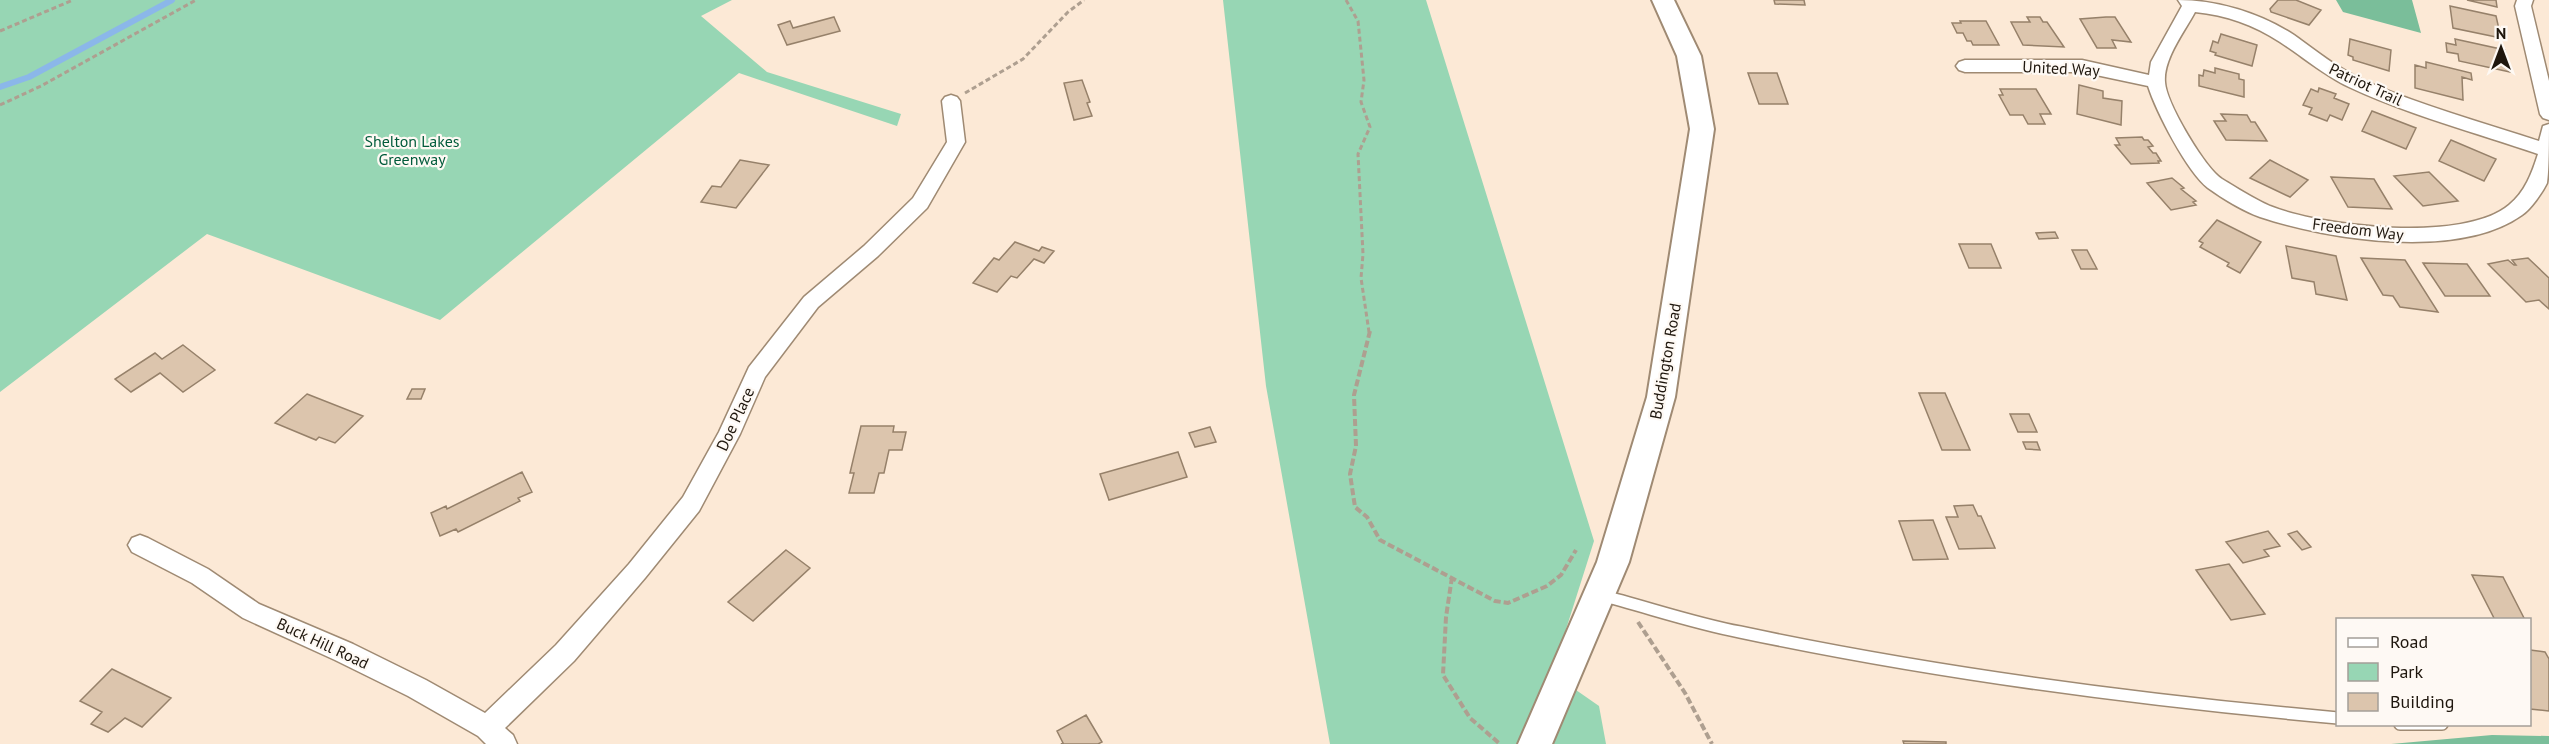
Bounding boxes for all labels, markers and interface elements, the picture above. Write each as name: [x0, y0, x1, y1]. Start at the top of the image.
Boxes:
north arrow: [2471, 18, 2531, 78]
text: N: [2496, 23, 2506, 43]
street label: United Way: [2022, 56, 2101, 80]
street label: Patriot Trail: [2326, 58, 2406, 110]
park label: Shelton Lakes Greenway: [364, 131, 460, 169]
street label: Freedom Way: [2311, 213, 2405, 245]
street label: Buddington Road: [1645, 301, 1685, 421]
street label: Doe Place: [712, 384, 758, 454]
street label: Buck Hill Road: [274, 613, 372, 673]
legend: [2336, 618, 2531, 726]
text: Road: [2390, 630, 2428, 653]
text: Park: [2390, 660, 2423, 683]
text: Building: [2390, 690, 2454, 713]

